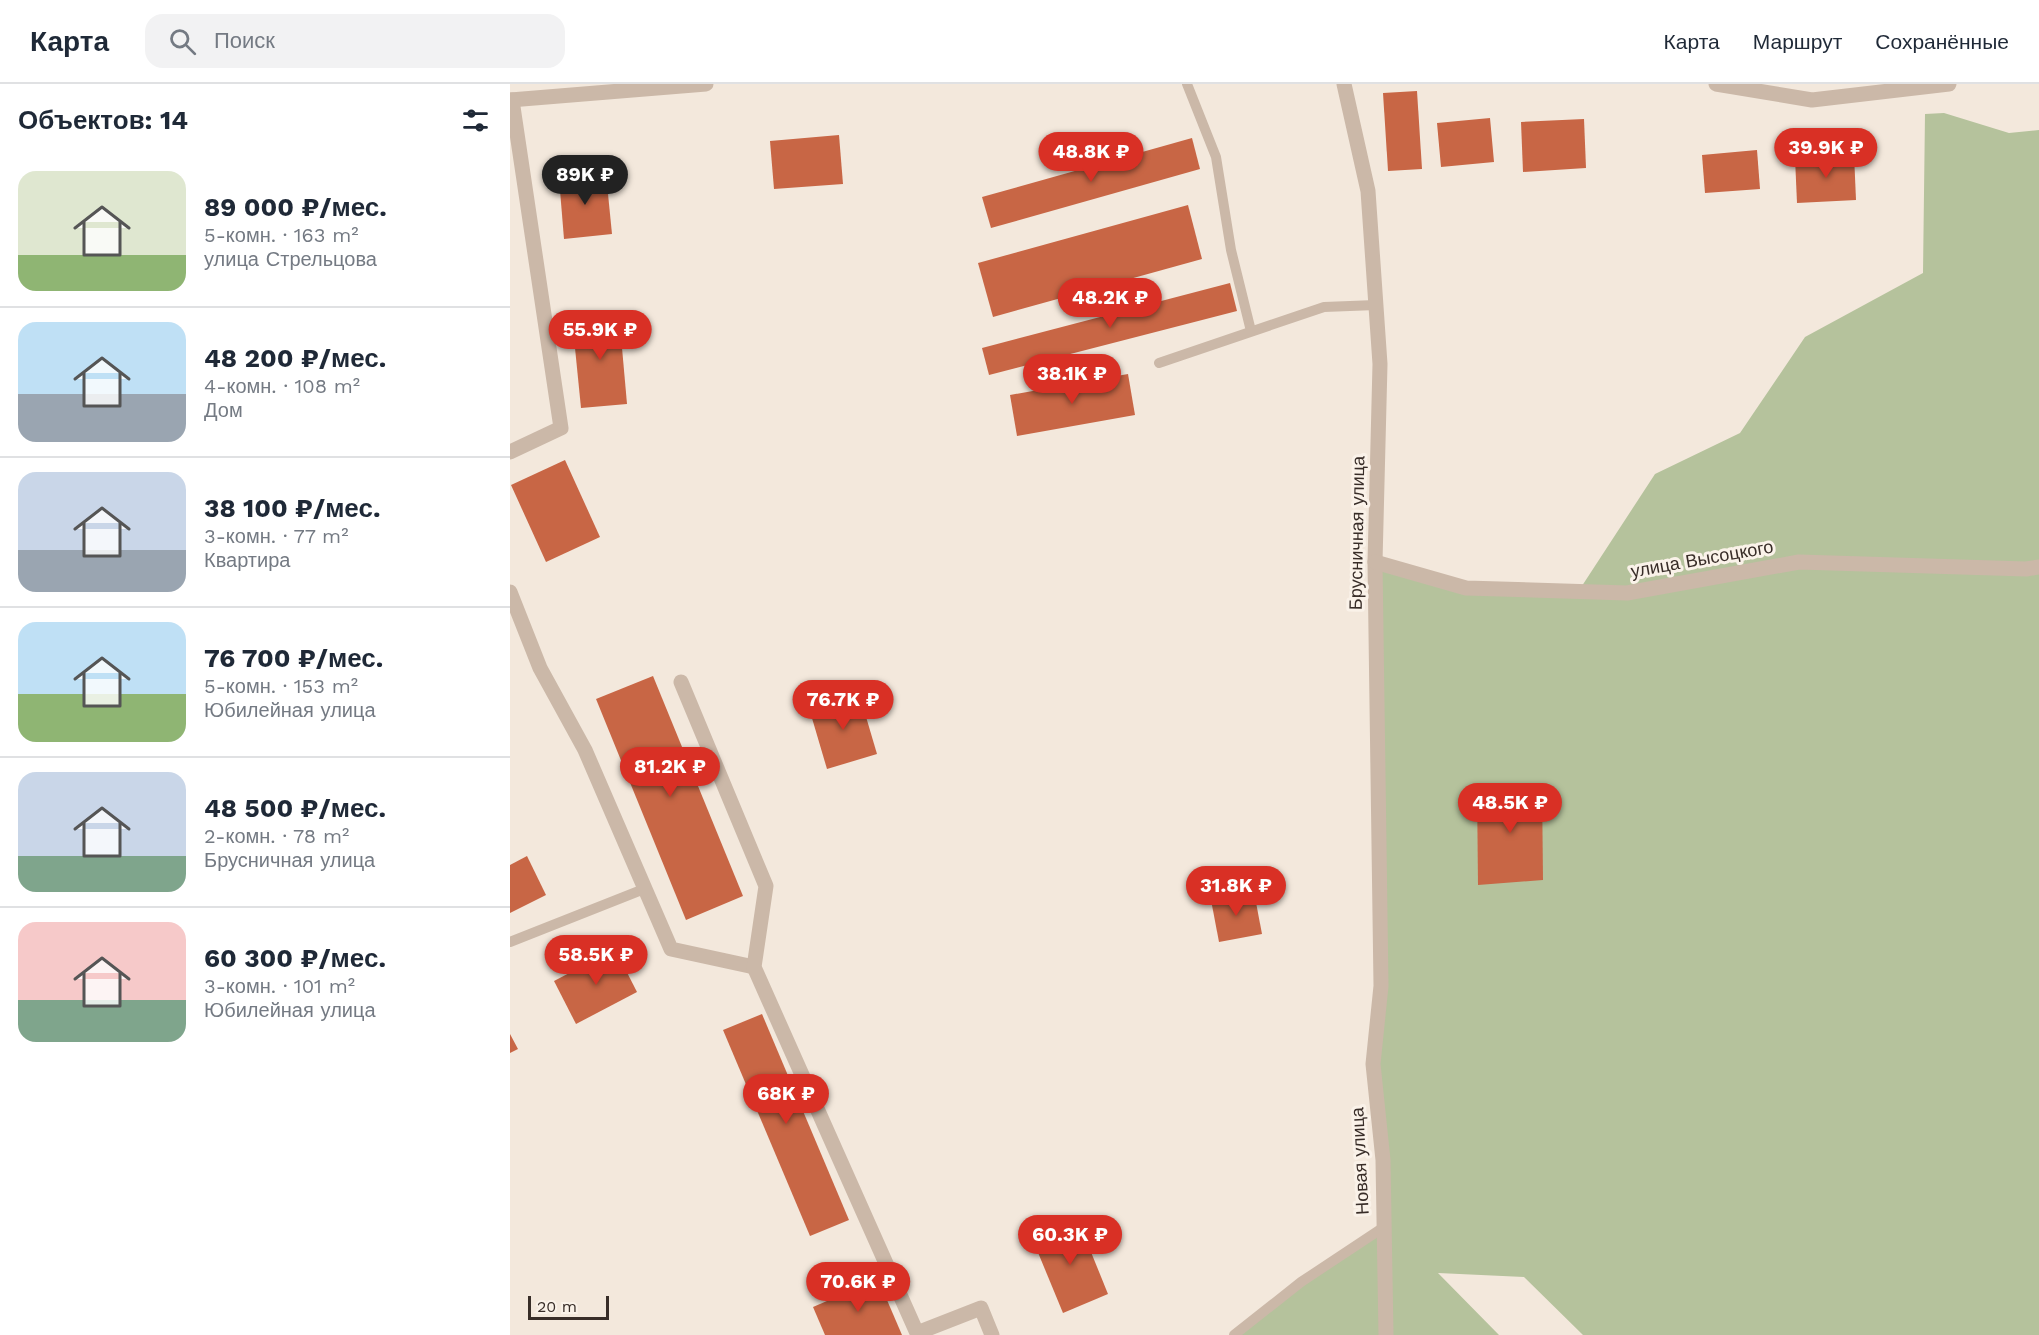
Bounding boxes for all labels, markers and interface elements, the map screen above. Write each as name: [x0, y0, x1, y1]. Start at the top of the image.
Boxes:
search box: [145, 14, 565, 68]
text: Карта: [30, 25, 109, 58]
icon: search: [166, 25, 199, 58]
text: Поиск: [214, 28, 275, 53]
text: Карта: [1664, 29, 1720, 54]
text: Маршрут: [1753, 29, 1842, 54]
text: Сохранённые: [1875, 29, 2009, 54]
icon: filters: [459, 104, 492, 137]
text: Объектов: 14: [18, 105, 188, 135]
pin: 39.9K ₽: [1771, 128, 1881, 179]
pin: 48.8K ₽: [1036, 132, 1146, 183]
text: 39.9K ₽: [1788, 135, 1864, 159]
text: 48.8K ₽: [1052, 139, 1130, 163]
pin: 89K ₽: [543, 155, 627, 206]
text: 89K ₽: [556, 162, 614, 186]
text: 89 000 ₽/мес.: [204, 192, 387, 222]
icon: home: [66, 195, 138, 267]
text: 5-комн. · 163 m²: [204, 223, 359, 247]
text: улица Стрельцова: [204, 247, 377, 271]
pin: 48.2K ₽: [1055, 278, 1165, 329]
text: 48.2K ₽: [1072, 285, 1148, 309]
pin: 55.9K ₽: [545, 310, 655, 361]
text: 55.9K ₽: [563, 317, 637, 341]
text: 48 200 ₽/мес.: [204, 343, 386, 373]
icon: home: [66, 346, 138, 418]
pin: 38.1K ₽: [1017, 354, 1127, 405]
text: 38.1K ₽: [1037, 361, 1107, 385]
text: 4-комн. · 108 m²: [204, 374, 360, 398]
text: Дом: [204, 398, 243, 422]
street label: Брусничная улица: [1345, 455, 1368, 610]
text: 38 100 ₽/мес.: [204, 493, 381, 523]
icon: home: [66, 496, 138, 568]
text: 3-комн. · 77 m²: [204, 524, 348, 548]
street label: улица Высоцкого: [1629, 536, 1775, 581]
text: Квартира: [204, 548, 290, 572]
text: 76 700 ₽/мес.: [204, 643, 383, 673]
icon: home: [66, 646, 138, 718]
text: 5-комн. · 153 m²: [204, 674, 358, 698]
pin: 76.7K ₽: [788, 680, 898, 731]
text: 76.7K ₽: [807, 687, 879, 711]
text: Юбилейная улица: [204, 698, 376, 722]
pin: 81.2K ₽: [615, 747, 725, 798]
text: 81.2K ₽: [634, 754, 706, 778]
pin: 48.5K ₽: [1455, 783, 1565, 834]
text: 48.5K ₽: [1472, 790, 1548, 814]
text: 48 500 ₽/мес.: [204, 793, 386, 823]
icon: home: [66, 796, 138, 868]
text: 2-комн. · 78 m²: [204, 824, 349, 848]
text: Брусничная улица: [204, 848, 375, 872]
pin: 31.8K ₽: [1181, 866, 1291, 917]
text: 31.8K ₽: [1200, 873, 1272, 897]
pin: 58.5K ₽: [541, 935, 651, 986]
text: 58.5K ₽: [559, 942, 633, 966]
text: 60 300 ₽/мес.: [204, 943, 386, 973]
icon: home: [66, 946, 138, 1018]
text: 3-комн. · 101 m²: [204, 974, 355, 998]
text: Юбилейная улица: [204, 998, 376, 1022]
pin: 68K ₽: [744, 1074, 828, 1125]
text: 68K ₽: [757, 1081, 815, 1105]
street label: Новая улица: [1346, 1106, 1373, 1215]
pin: 60.3K ₽: [1015, 1215, 1125, 1266]
text: 60.3K ₽: [1032, 1222, 1108, 1246]
pin: 70.6K ₽: [803, 1262, 913, 1313]
text: 70.6K ₽: [820, 1269, 896, 1293]
scale bar: [528, 1293, 609, 1320]
text: 20 m: [537, 1297, 577, 1316]

